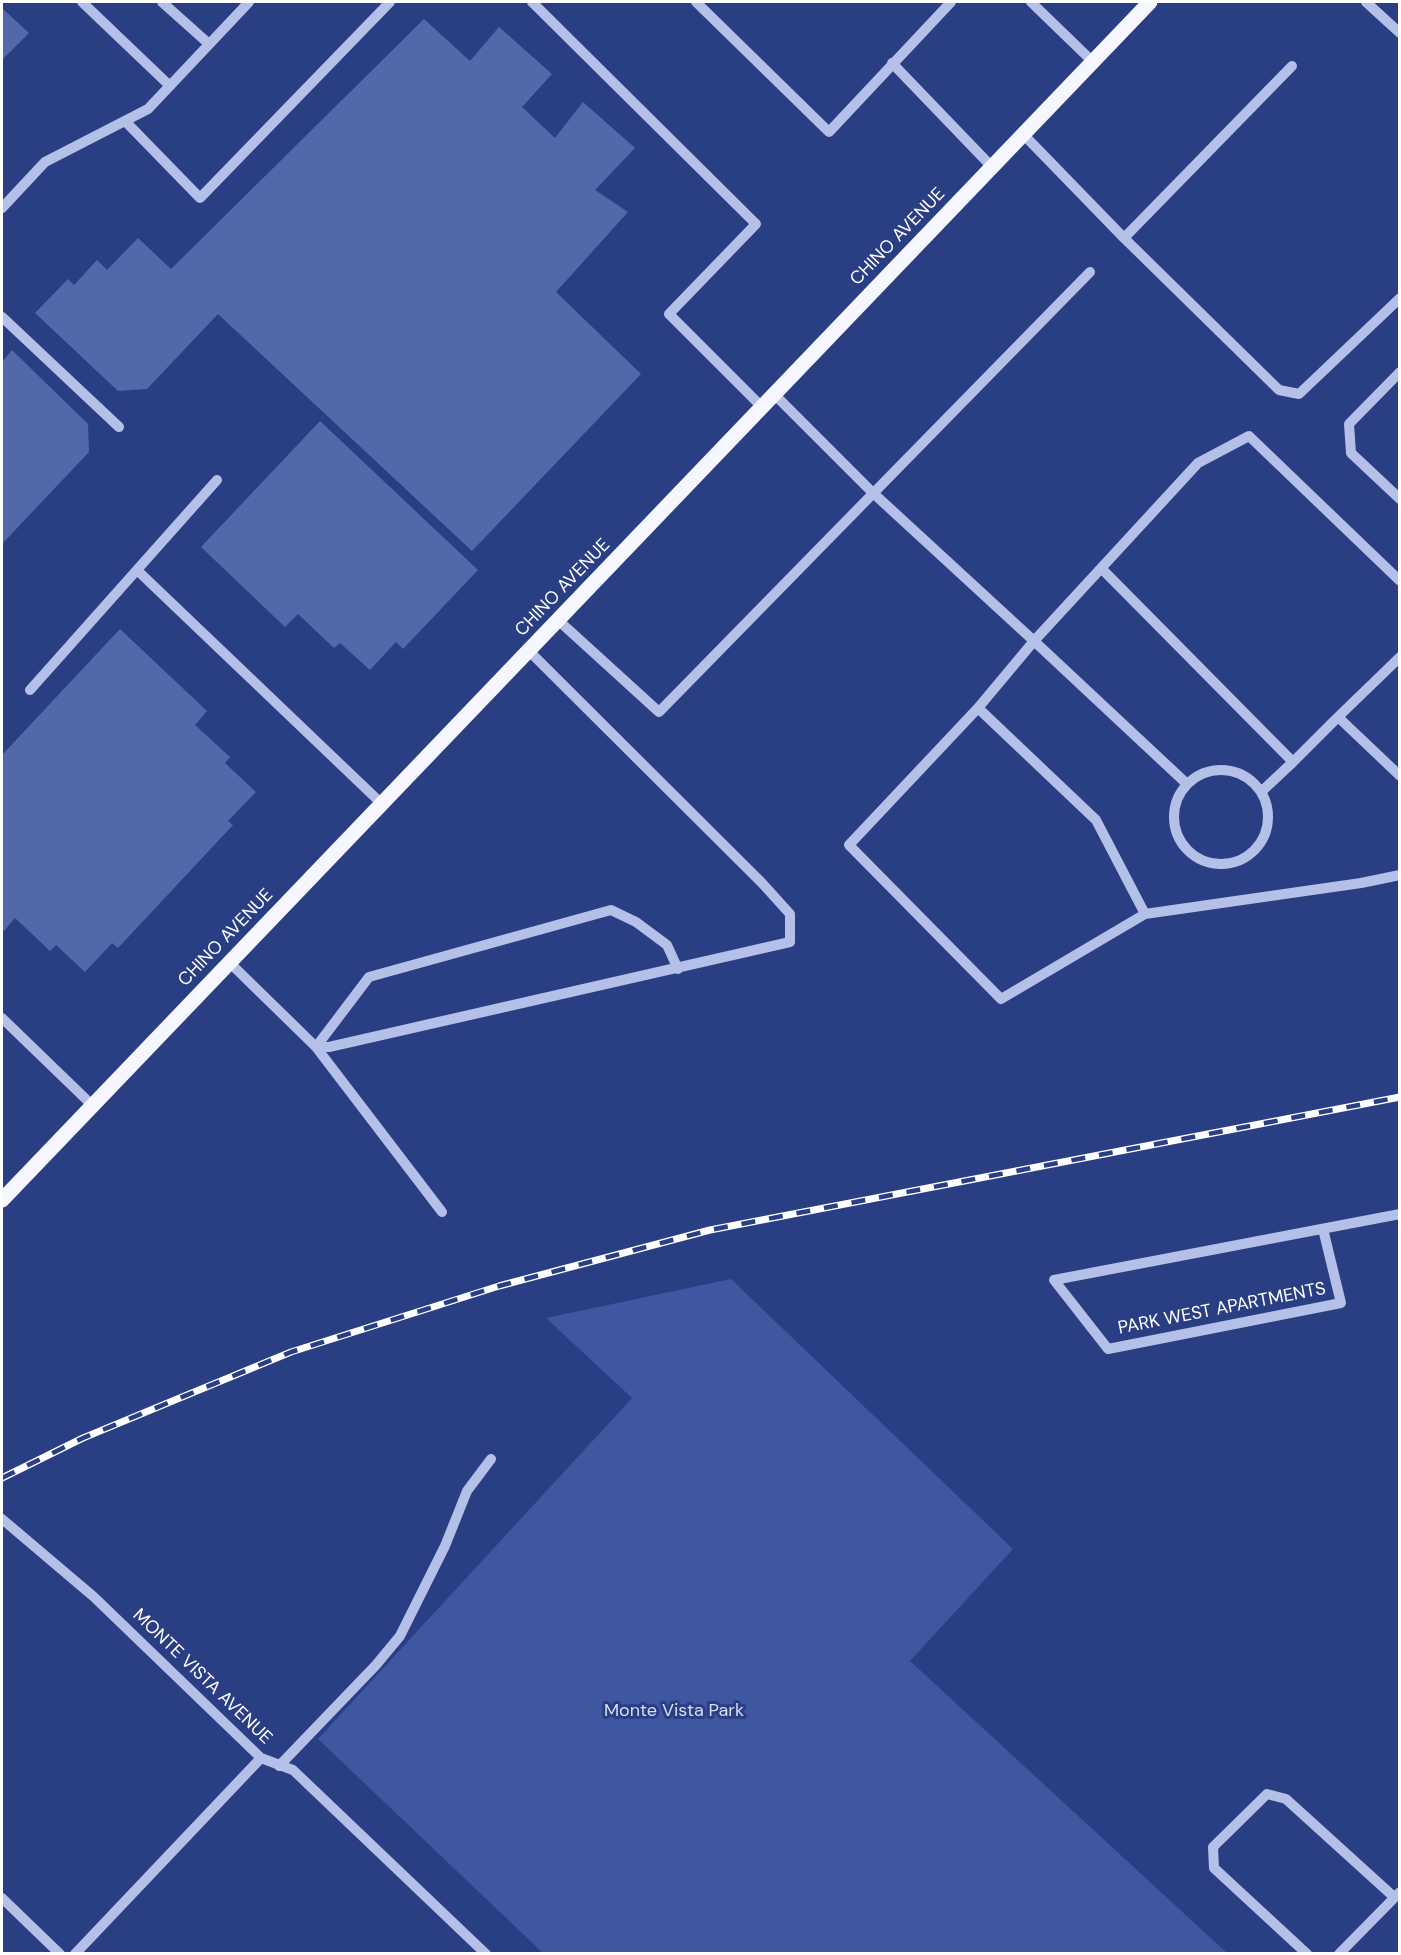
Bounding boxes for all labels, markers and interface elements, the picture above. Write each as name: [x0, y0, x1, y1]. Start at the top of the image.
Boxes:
street label: CHINO AVENUE: [846, 184, 950, 290]
street label: CHINO AVENUE: [511, 535, 615, 641]
street label: CHINO AVENUE: [174, 885, 278, 991]
street label: PARK WEST APARTMENTS: [1116, 1278, 1328, 1340]
street label: MONTE VISTA AVENUE: [128, 1605, 276, 1749]
park label: Monte Vista Park: [604, 1700, 744, 1722]

